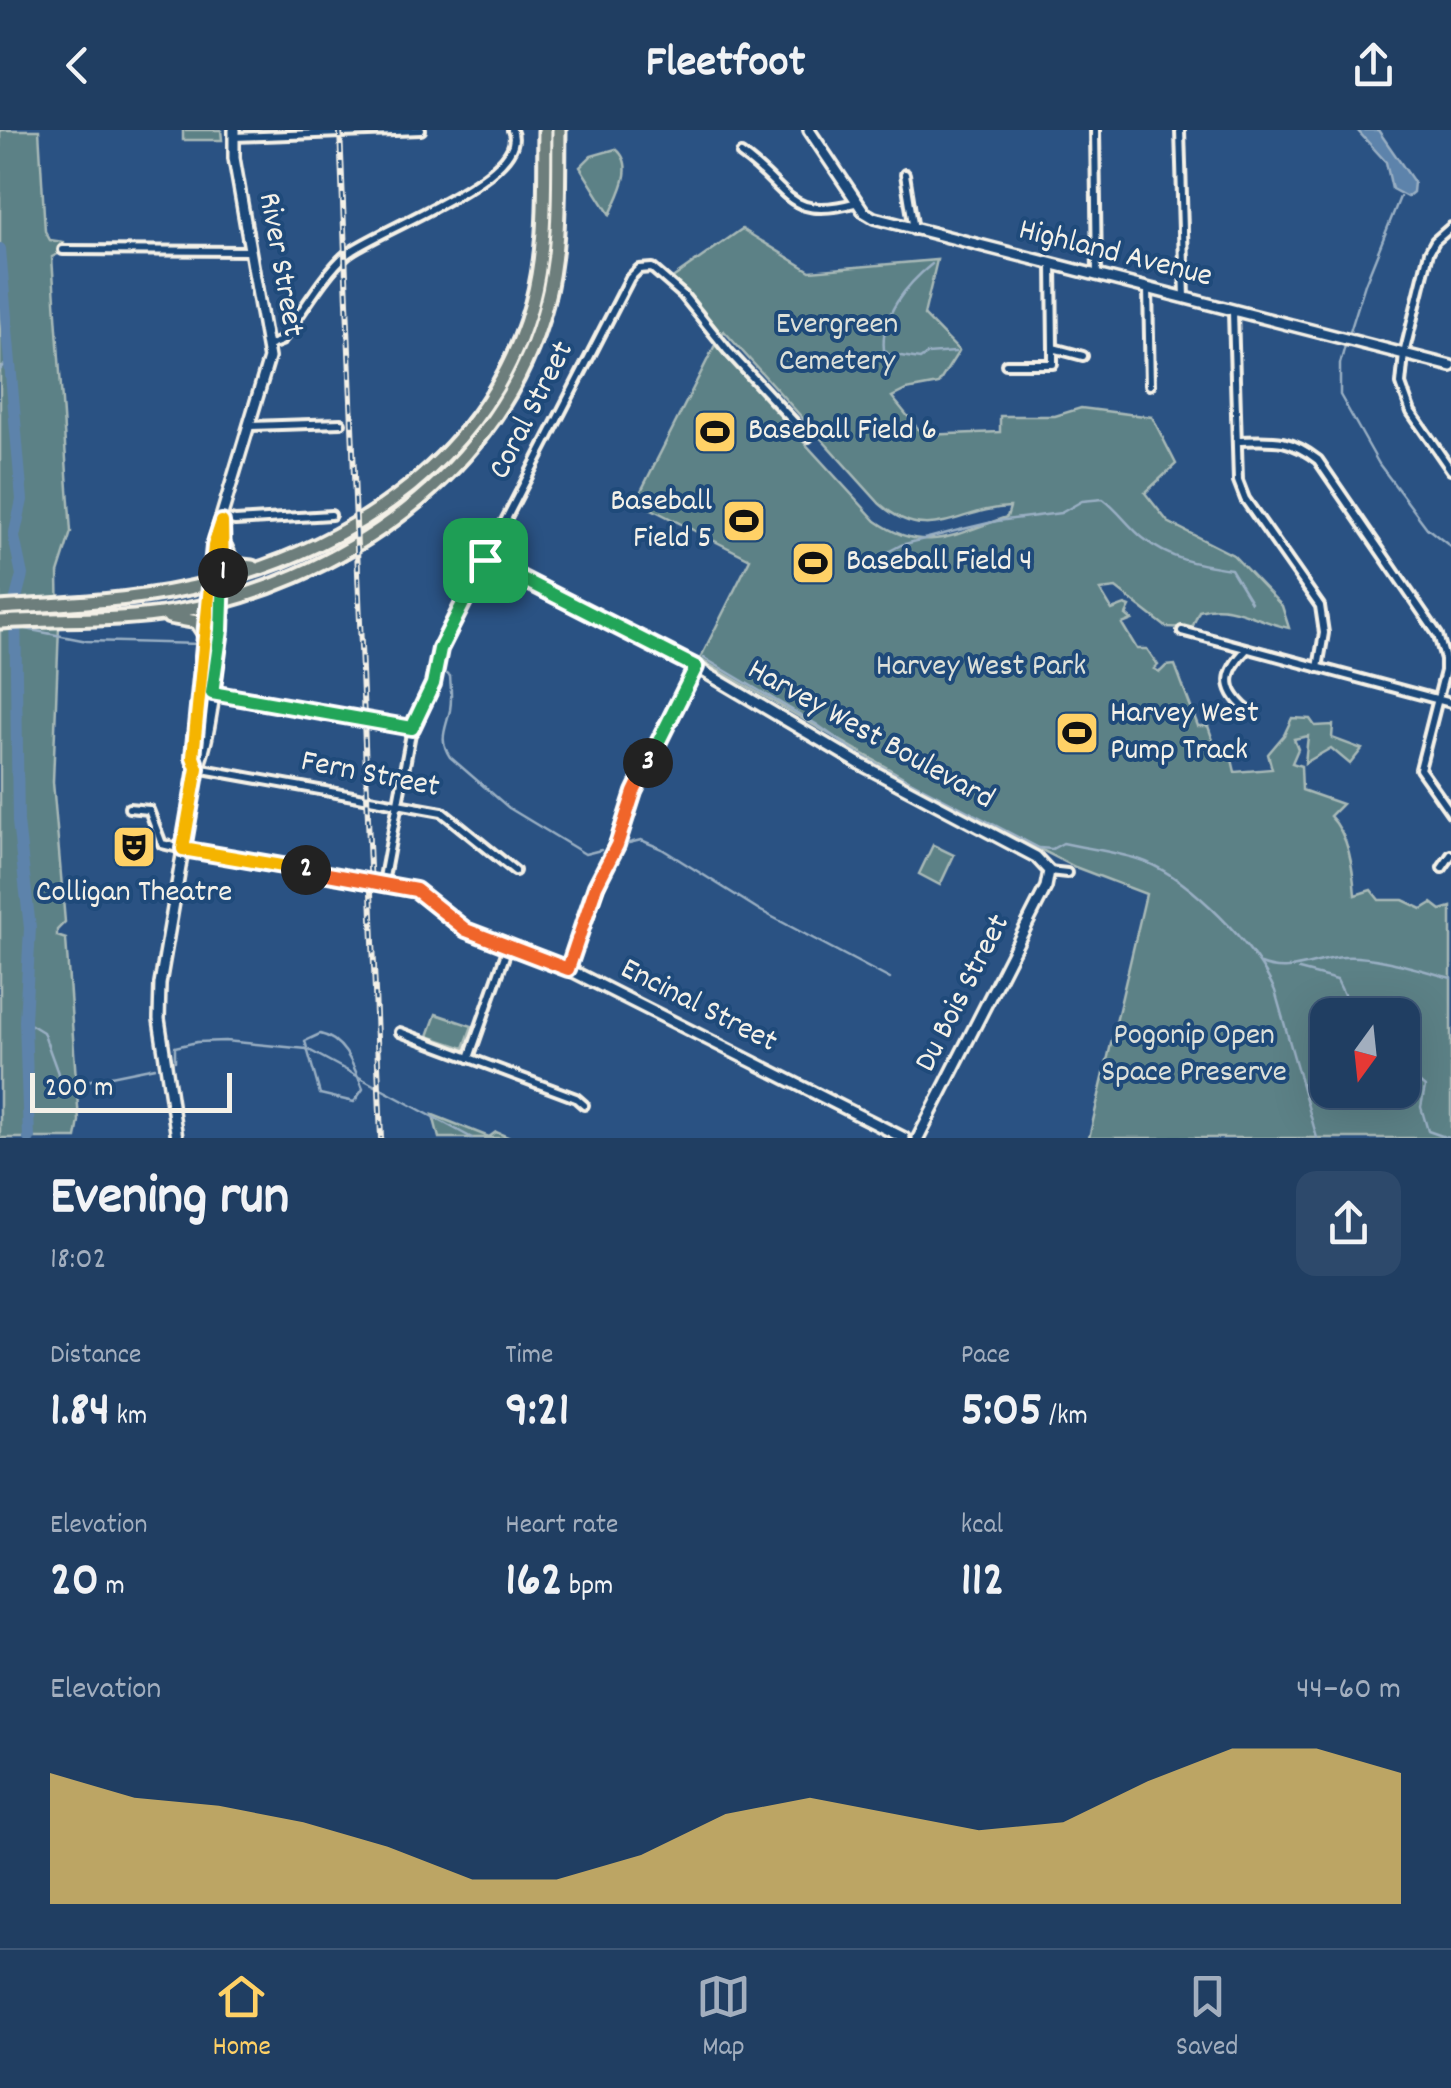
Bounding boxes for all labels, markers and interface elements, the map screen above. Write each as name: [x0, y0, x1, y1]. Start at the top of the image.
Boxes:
text: Fleetfoot: [646, 33, 805, 97]
icon: back: [50, 38, 105, 93]
icon: share: [1346, 38, 1401, 93]
street label: River Street: [244, 189, 314, 341]
street label: Highland Avenue: [1013, 209, 1217, 301]
park label: Evergreen Cemetery: [776, 303, 898, 386]
street label: Coral Street: [479, 334, 588, 488]
sports icon: Baseball Field 6: [692, 409, 738, 455]
place label: Baseball Field 6: [748, 409, 937, 455]
place label: Baseball Field 5: [610, 480, 712, 563]
sports icon: Baseball Field 5: [721, 498, 767, 544]
pin: [443, 518, 528, 603]
icon: arrive: [458, 533, 513, 588]
sports icon: Baseball Field 4: [790, 540, 836, 586]
place label: Baseball Field 4: [846, 540, 1033, 586]
pin: 1: [198, 548, 248, 598]
text: 1: [220, 553, 226, 593]
park label: Harvey West Park: [876, 645, 1086, 691]
street label: Harvey West Boulevard: [738, 649, 1002, 823]
place label: Harvey West Pump Track: [1110, 692, 1259, 775]
sports icon: Harvey West Pump Track: [1054, 710, 1100, 756]
pin: 3: [623, 738, 673, 788]
street label: Fern Street: [297, 740, 443, 812]
text: 3: [642, 743, 654, 783]
theatre icon: Colligan Theatre: [111, 824, 157, 870]
pin: 2: [281, 845, 331, 895]
text: 2: [300, 850, 312, 890]
place label: Colligan Theatre: [36, 871, 232, 917]
street label: Du Bois Street: [905, 907, 1023, 1081]
street label: Encinal Street: [612, 948, 785, 1066]
north arrow: [1310, 998, 1420, 1108]
map controls: [1310, 998, 1420, 1108]
park label: Pogonip Open Space Preserve: [1101, 1014, 1287, 1097]
scale bar: [30, 1068, 232, 1113]
text: 200 m: [45, 1070, 113, 1110]
text: Evening run: [50, 1161, 289, 1240]
button: share: [1296, 1171, 1401, 1276]
text: 18:02: [50, 1238, 107, 1284]
text: Distance: [50, 1337, 141, 1377]
text: Time: [505, 1337, 553, 1377]
text: Pace: [961, 1337, 1010, 1377]
text: 1.84: [50, 1377, 110, 1449]
text: 9:21: [505, 1377, 569, 1449]
text: 5:05: [961, 1377, 1043, 1449]
text: km: [110, 1398, 147, 1438]
text: /km: [1043, 1398, 1088, 1438]
text: Elevation: [50, 1507, 147, 1547]
text: Heart rate: [505, 1507, 618, 1547]
text: kcal: [961, 1507, 1003, 1547]
text: 20: [50, 1547, 99, 1619]
text: 162: [505, 1547, 563, 1619]
text: 112: [961, 1547, 1004, 1619]
text: m: [99, 1568, 125, 1608]
text: bpm: [563, 1568, 613, 1608]
text: Elevation: [50, 1668, 161, 1714]
text: 44–60 m: [1296, 1668, 1401, 1714]
tab: Home: [213, 1969, 271, 2069]
tab: Map: [696, 1969, 751, 2069]
tab: Saved: [1176, 1969, 1238, 2069]

